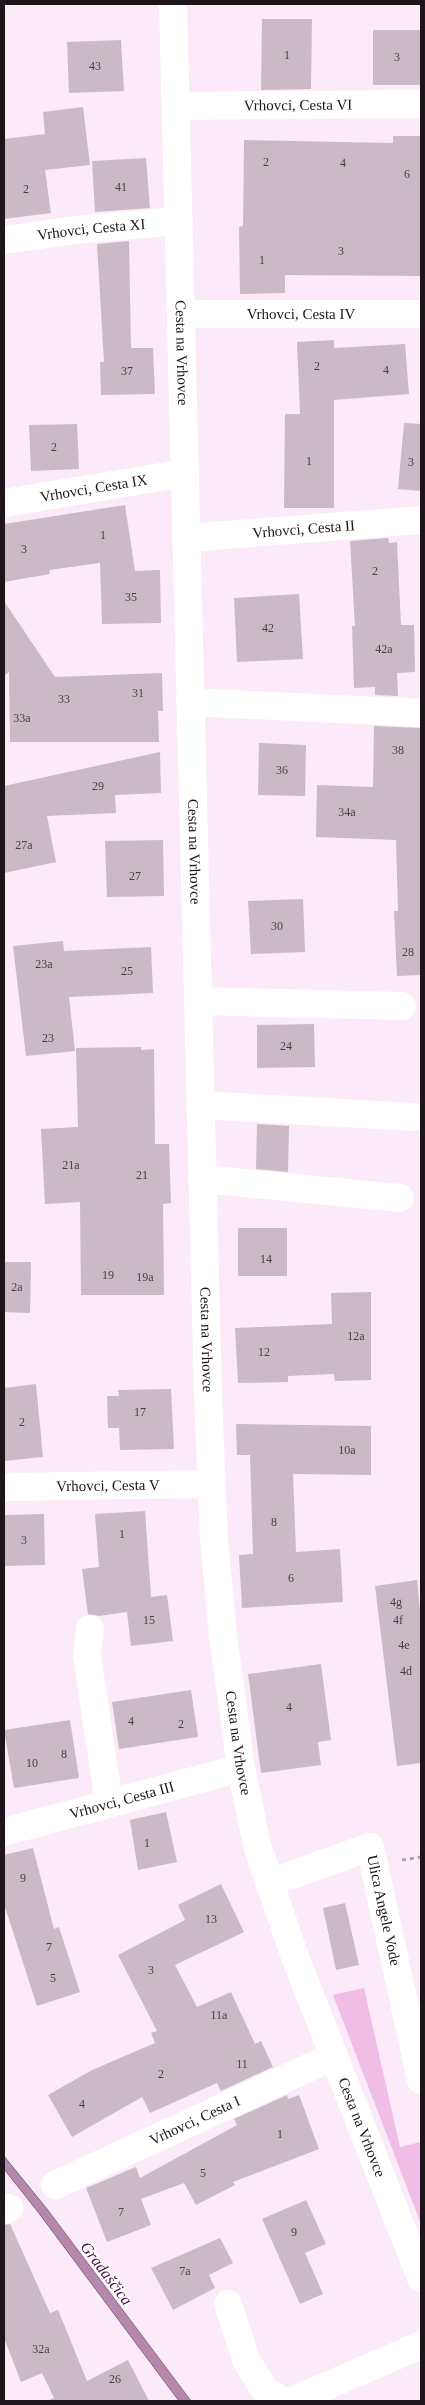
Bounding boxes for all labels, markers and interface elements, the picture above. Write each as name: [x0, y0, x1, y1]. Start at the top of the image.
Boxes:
house number: 1: [284, 48, 290, 62]
house number: 3: [394, 50, 400, 64]
house number: 43: [89, 59, 101, 73]
street label: Vrhovci, Cesta VI: [244, 97, 352, 113]
house number: 2: [263, 155, 269, 169]
house number: 4: [340, 156, 346, 170]
house number: 6: [404, 167, 410, 181]
house number: 41: [115, 180, 127, 194]
house number: 2: [23, 182, 29, 196]
street label: Vrhovci, Cesta XI: [36, 216, 146, 243]
house number: 3: [338, 244, 344, 258]
house number: 1: [259, 253, 265, 267]
street label: Cesta na Vrhovce: [172, 300, 191, 406]
street label: Vrhovci, Cesta IV: [247, 306, 356, 322]
house number: 2: [314, 359, 320, 373]
house number: 4: [383, 363, 389, 377]
house number: 37: [121, 364, 133, 378]
house number: 2: [51, 440, 57, 454]
house number: 1: [306, 454, 312, 468]
house number: 3: [408, 455, 414, 469]
street label: Vrhovci, Cesta IX: [39, 471, 149, 505]
street label: Vrhovci, Cesta II: [252, 517, 356, 541]
house number: 1: [100, 528, 106, 542]
house number: 3: [21, 542, 27, 556]
house number: 2: [372, 564, 378, 578]
house number: 35: [125, 590, 137, 604]
house number: 42: [262, 621, 274, 635]
house number: 42a: [375, 642, 393, 656]
house number: 31: [132, 686, 144, 700]
house number: 33: [58, 692, 70, 706]
house number: 33a: [13, 711, 31, 725]
house number: 38: [392, 743, 404, 757]
house number: 36: [276, 763, 288, 777]
house number: 29: [92, 779, 104, 793]
street label: Cesta na Vrhovce: [185, 799, 204, 905]
house number: 34a: [338, 805, 356, 819]
house number: 27a: [15, 838, 33, 852]
house number: 27: [129, 869, 141, 883]
house number: 30: [271, 919, 283, 933]
house number: 28: [402, 945, 414, 959]
house number: 23a: [35, 957, 53, 971]
house number: 25: [121, 964, 133, 978]
house number: 23: [42, 1031, 54, 1045]
house number: 24: [280, 1039, 292, 1053]
house number: 21a: [62, 1158, 80, 1172]
house number: 21: [136, 1168, 148, 1182]
house number: 14: [260, 1252, 272, 1266]
house number: 19: [102, 1268, 114, 1282]
house number: 19a: [136, 1270, 154, 1284]
house number: 2a: [11, 1280, 23, 1294]
street label: Cesta na Vrhovce: [197, 1287, 216, 1393]
house number: 12a: [347, 1329, 365, 1343]
house number: 12: [258, 1345, 270, 1359]
house number: 17: [134, 1405, 146, 1419]
house number: 2: [19, 1415, 25, 1429]
house number: 10a: [338, 1443, 356, 1457]
street label: Vrhovci, Cesta V: [56, 1477, 160, 1494]
house number: 8: [271, 1515, 277, 1529]
house number: 1: [119, 1527, 125, 1541]
house number: 3: [21, 1533, 27, 1547]
house number: 6: [288, 1571, 294, 1585]
house number: 4g: [390, 1595, 402, 1609]
house number: 15: [143, 1613, 155, 1627]
house number: 4f: [393, 1613, 403, 1627]
house number: 4e: [398, 1638, 410, 1652]
house number: 4d: [400, 1664, 412, 1678]
street label: Cesta na Vrhovce: [223, 1690, 255, 1797]
house number: 4: [286, 1700, 292, 1714]
house number: 4: [128, 1714, 134, 1728]
house number: 2: [178, 1717, 184, 1731]
house number: 8: [61, 1747, 67, 1761]
house number: 10: [26, 1756, 38, 1770]
street label: Vrhovci, Cesta III: [68, 1778, 176, 1822]
house number: 1: [144, 1836, 150, 1850]
street label: Ulica Angele Vode: [364, 1853, 404, 1967]
house number: 9: [20, 1871, 26, 1885]
house number: 13: [205, 1912, 217, 1926]
house number: 7: [46, 1940, 52, 1954]
house number: 3: [148, 1963, 154, 1977]
house number: 5: [50, 1971, 56, 1985]
house number: 11a: [211, 2008, 228, 2022]
house number: 11: [236, 2057, 248, 2071]
house number: 2: [158, 2067, 164, 2081]
street label: Cesta na Vrhovce: [335, 2075, 389, 2180]
street label: Vrhovci, Cesta I: [147, 2093, 243, 2148]
house number: 4: [79, 2097, 85, 2111]
house number: 1: [277, 2127, 283, 2141]
house number: 5: [200, 2166, 206, 2180]
house number: 7: [118, 2205, 124, 2219]
house number: 9: [291, 2225, 297, 2239]
water label: Gradaščica: [77, 2238, 136, 2308]
house number: 7a: [179, 2264, 191, 2278]
house number: 32a: [32, 2342, 50, 2356]
house number: 26: [109, 2372, 121, 2386]

